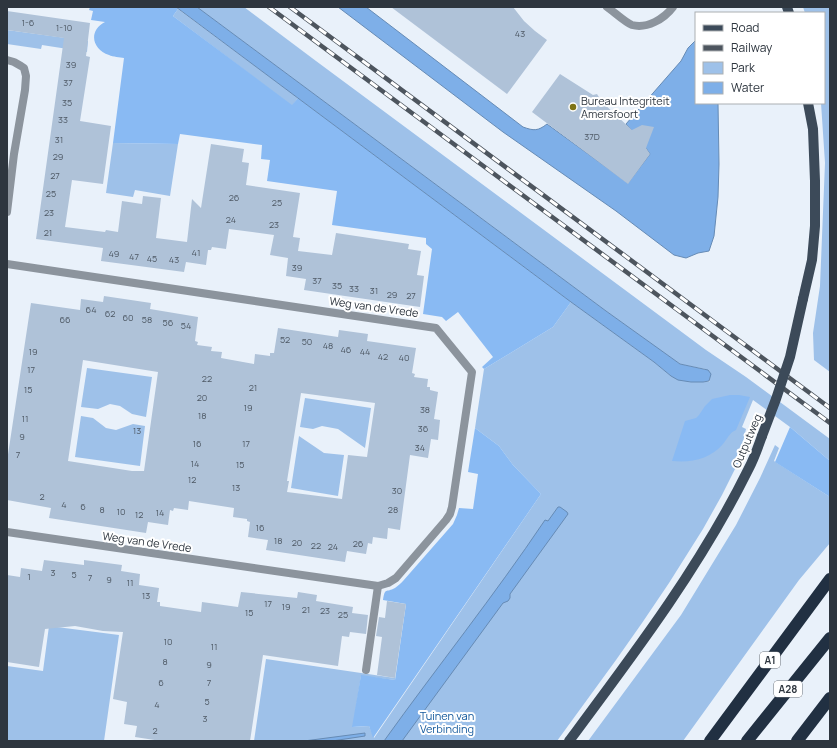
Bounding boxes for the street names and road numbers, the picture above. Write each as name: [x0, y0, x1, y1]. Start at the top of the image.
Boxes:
street label: Weg van de Vrede: [329, 293, 420, 320]
street label: Outputweg: [728, 411, 765, 470]
street label: Weg van de Vrede: [102, 528, 193, 555]
road number: A1: [760, 652, 780, 668]
road number: A28: [774, 681, 802, 697]

